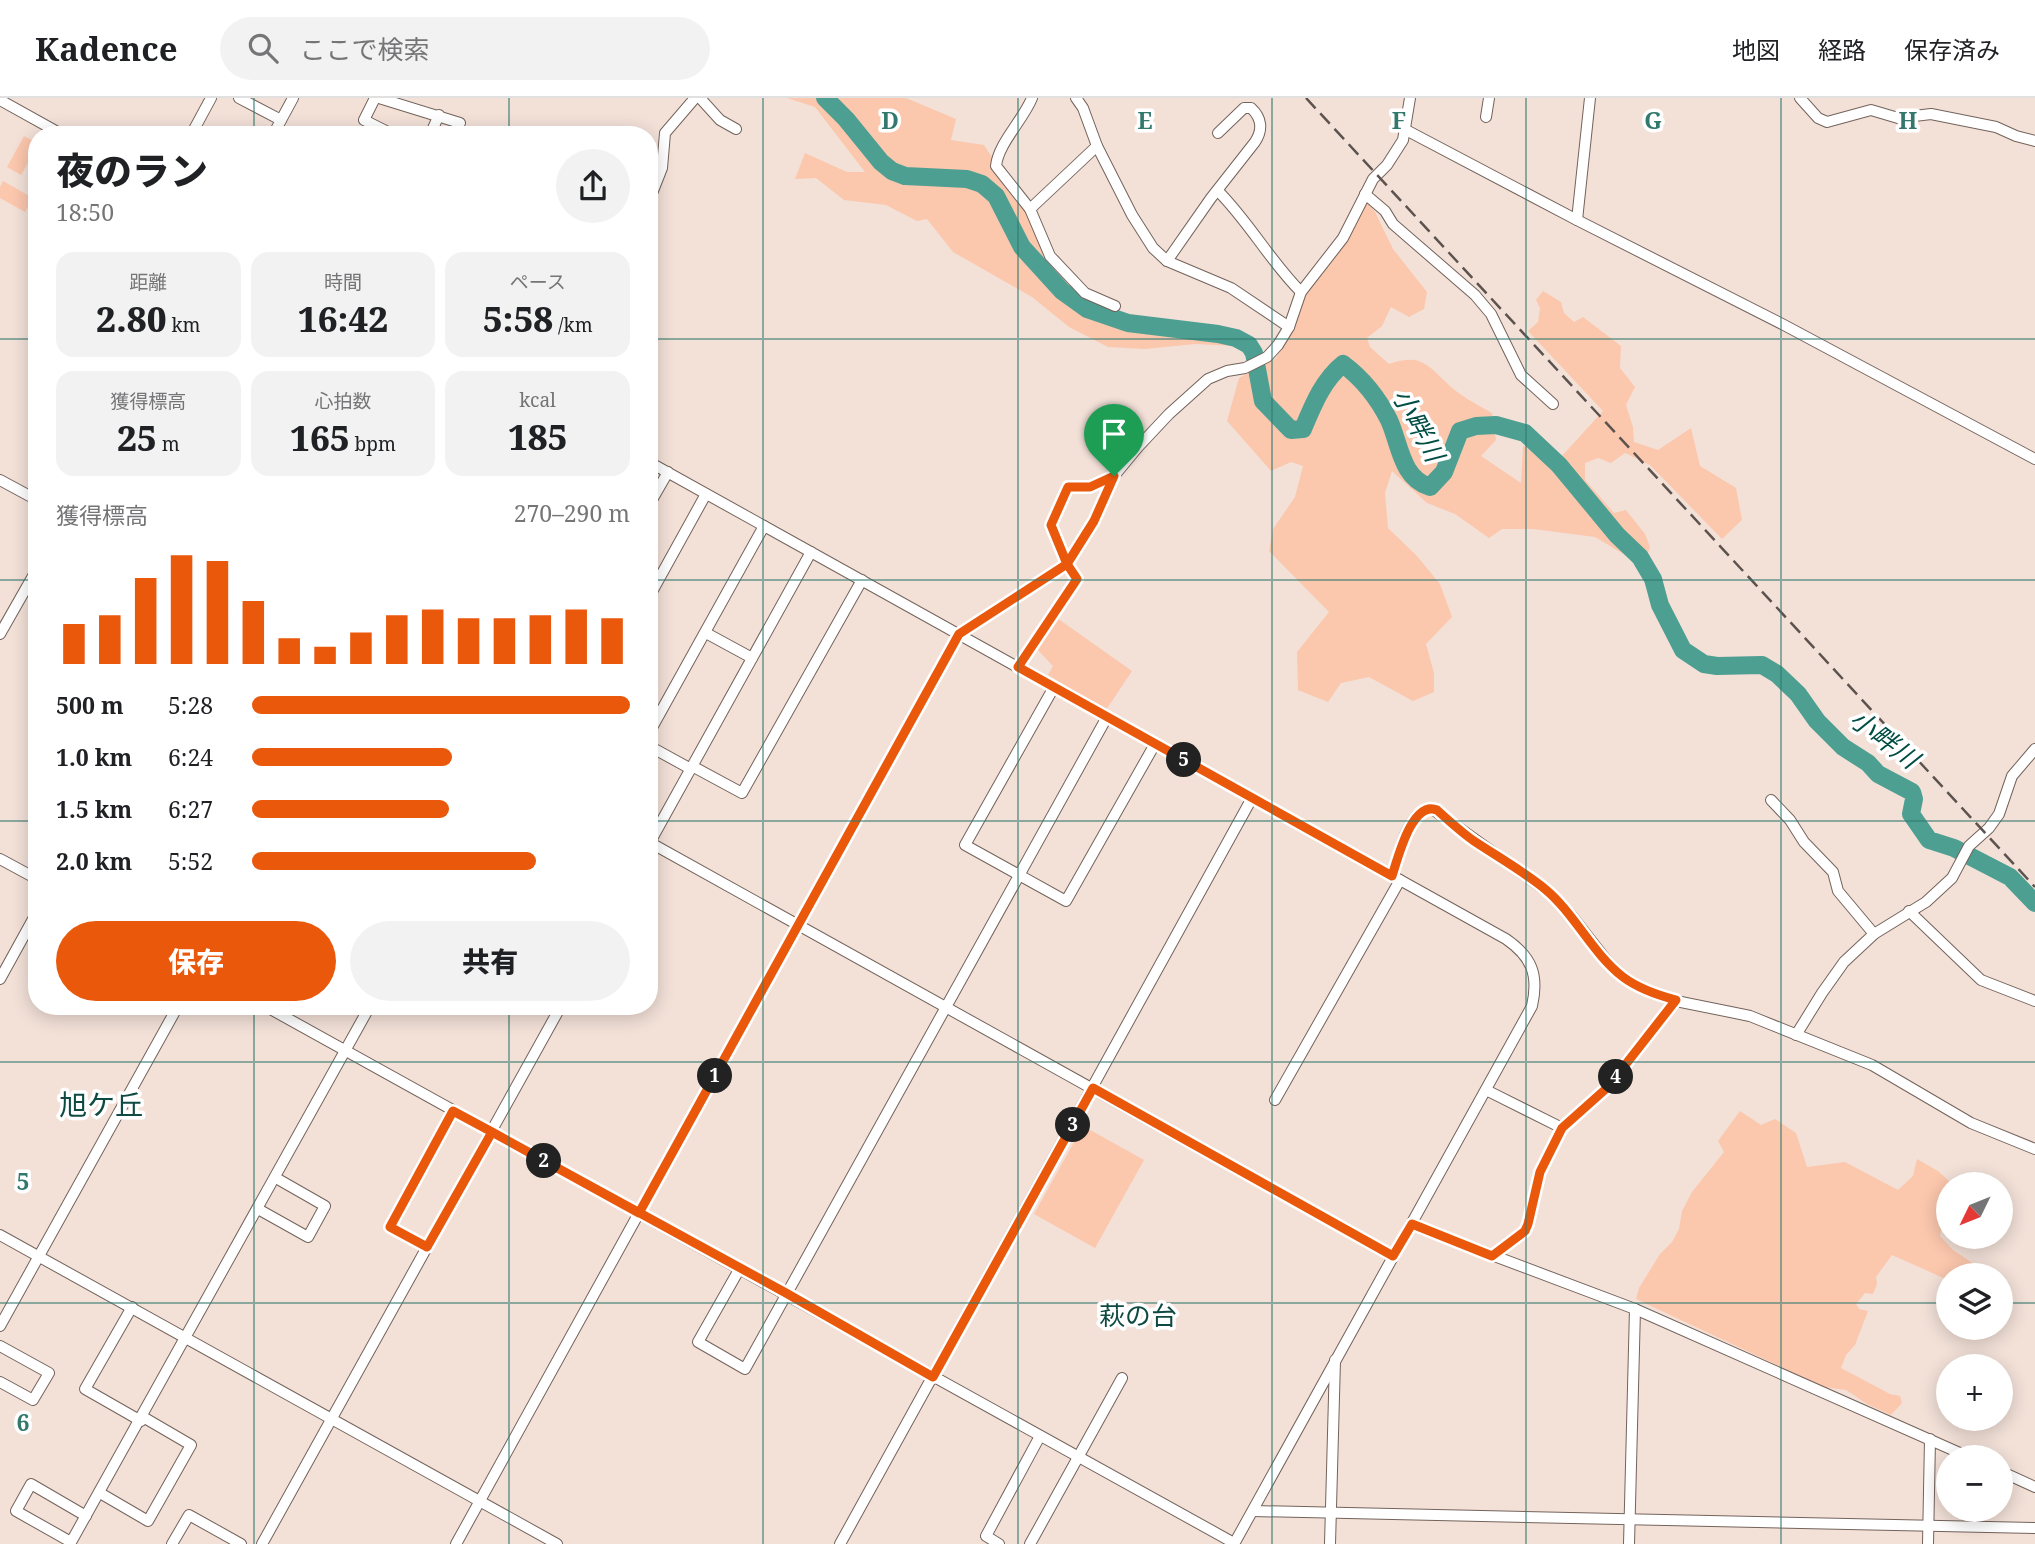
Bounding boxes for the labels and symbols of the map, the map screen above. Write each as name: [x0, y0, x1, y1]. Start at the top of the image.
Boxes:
text: D: [881, 104, 899, 136]
text: E: [1137, 104, 1153, 136]
text: F: [1392, 104, 1406, 136]
text: G: [1644, 104, 1662, 136]
text: H: [1899, 104, 1918, 136]
water label: 小畔川: [1385, 382, 1454, 470]
pin: [1084, 404, 1144, 476]
water label: 小畔川: [1843, 700, 1929, 778]
pin: 5: [1166, 742, 1202, 778]
pin: 1: [698, 1058, 732, 1094]
pin: 4: [1598, 1060, 1634, 1094]
district label: 旭ケ丘: [59, 1085, 143, 1123]
pin: 3: [1056, 1108, 1090, 1142]
pin: 2: [526, 1144, 562, 1178]
text: 5: [17, 1165, 30, 1197]
north arrow: [1936, 1172, 2012, 1250]
district label: 萩の台: [1099, 1297, 1177, 1333]
text: 6: [17, 1406, 30, 1438]

